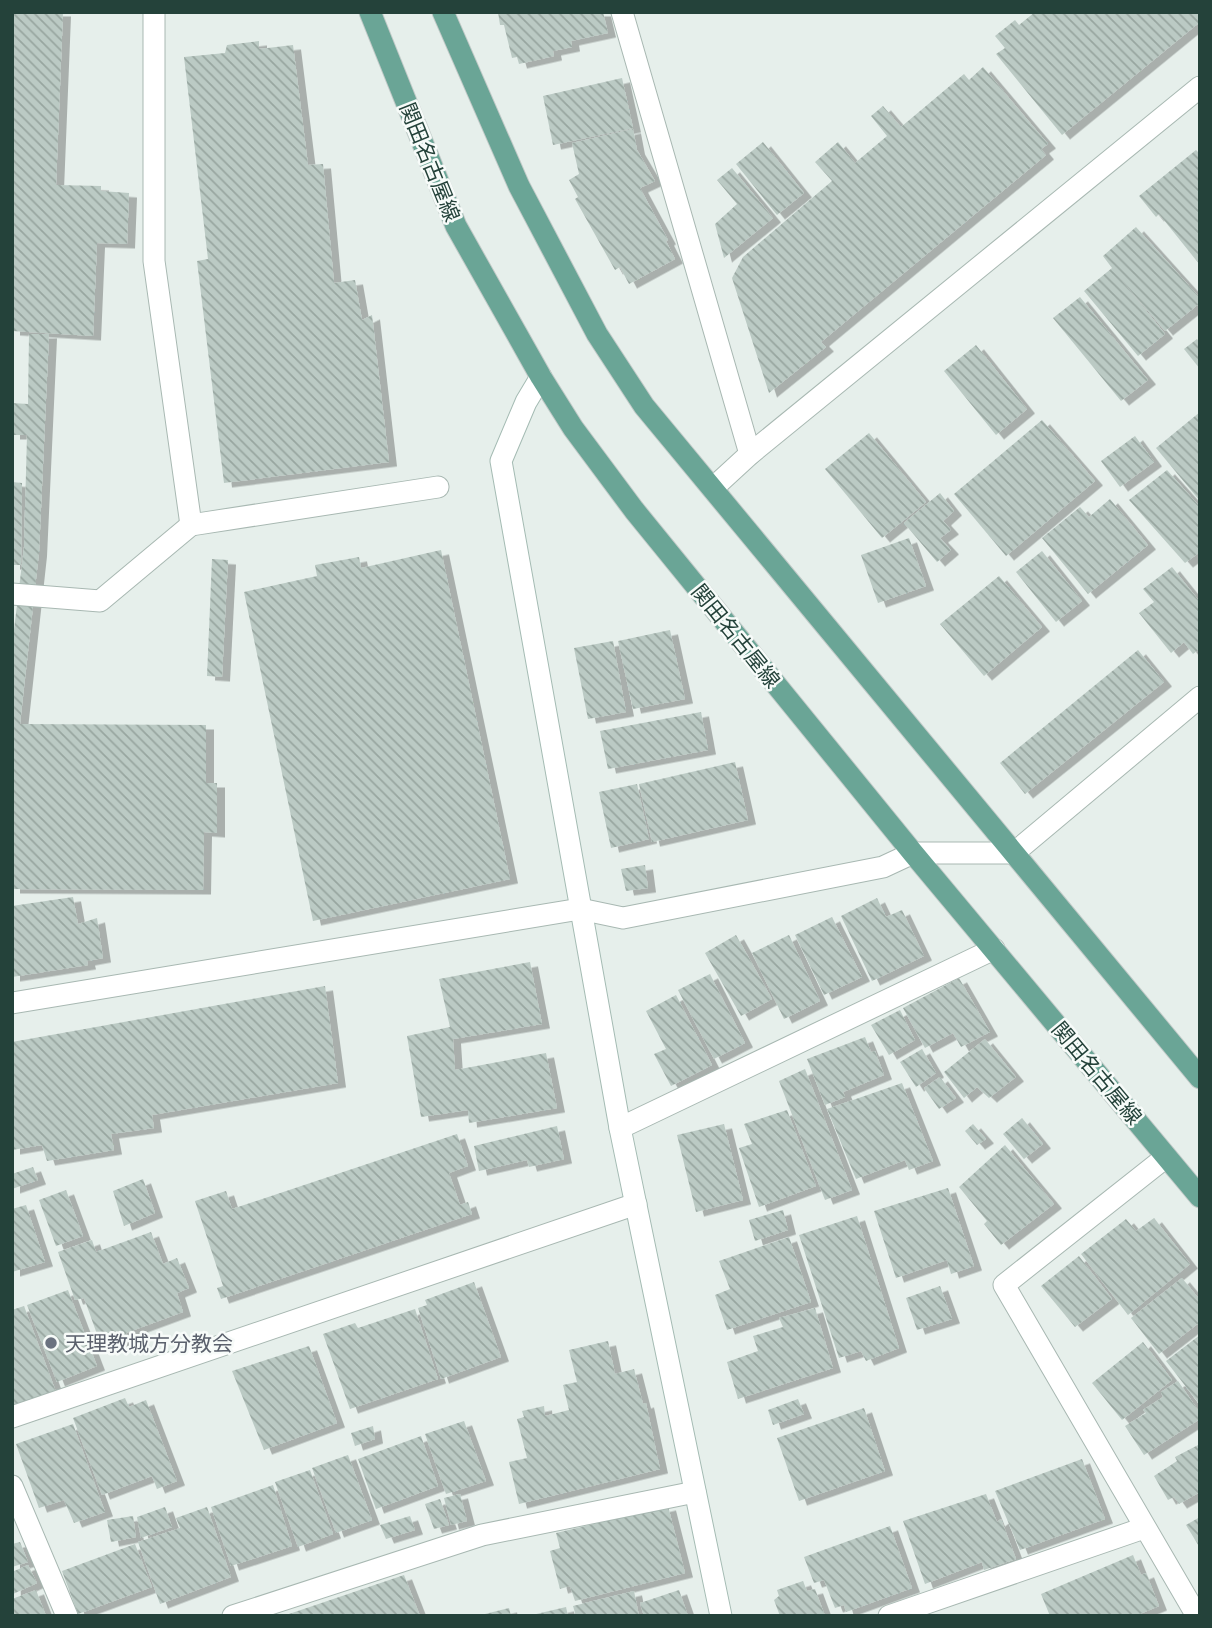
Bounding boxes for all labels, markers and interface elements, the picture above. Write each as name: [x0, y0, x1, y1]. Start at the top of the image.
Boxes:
street label: 関田名古屋線: [396, 99, 464, 225]
street label: 関田名古屋線: [687, 580, 785, 692]
street label: 関田名古屋線: [1048, 1017, 1146, 1129]
place label: 天理教城方分教会: [65, 1332, 233, 1355]
marker: 天理教城方分教会: [43, 1335, 59, 1351]

